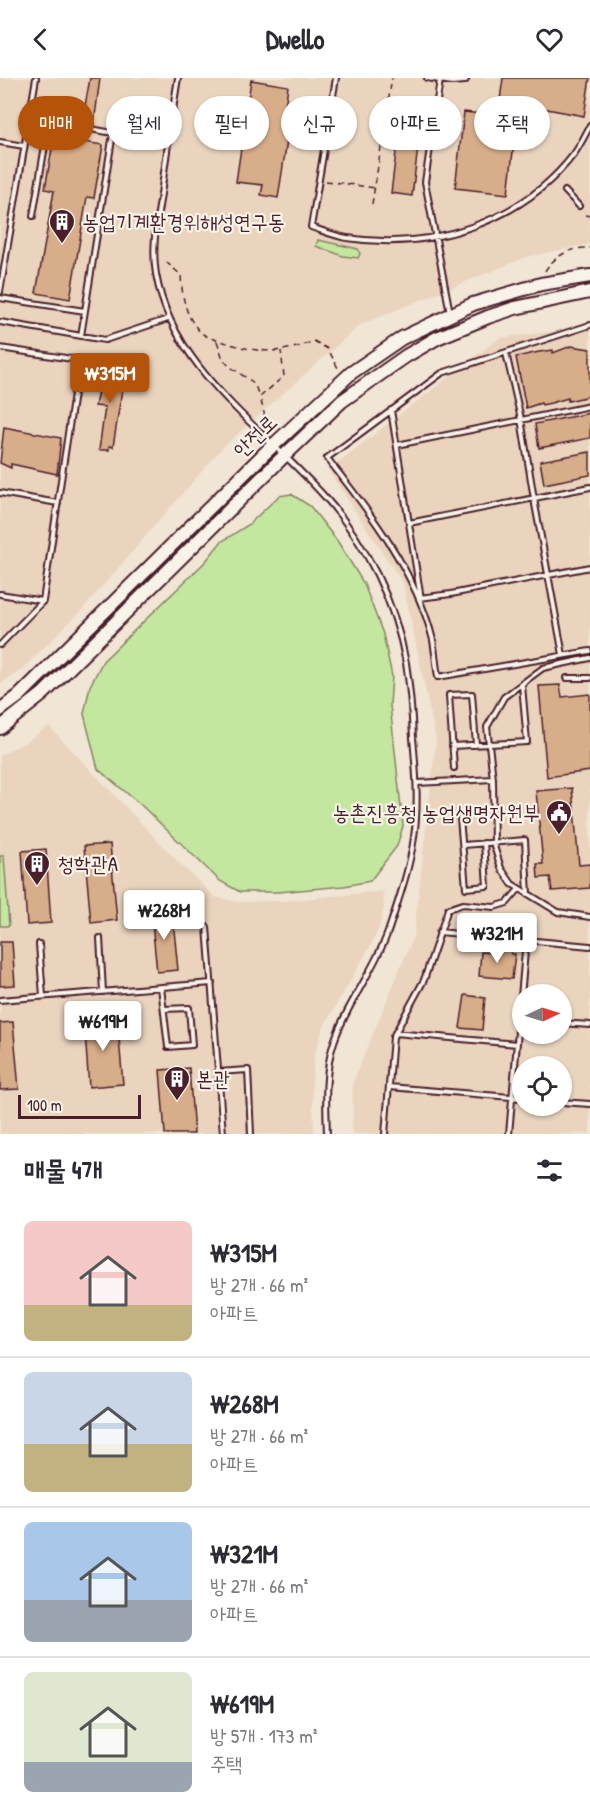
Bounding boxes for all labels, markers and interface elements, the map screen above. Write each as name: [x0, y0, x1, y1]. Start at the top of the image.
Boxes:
text: Dwello: [266, 21, 324, 57]
icon: back: [24, 23, 57, 56]
icon: heart: [533, 23, 566, 56]
chip: 매매: [18, 96, 94, 150]
chip: 월세: [106, 96, 182, 150]
chip: 필터: [194, 96, 269, 150]
chip: 신규: [281, 96, 357, 150]
chip: 아파트: [369, 96, 462, 150]
chip: 주택: [474, 96, 550, 150]
building icon: 농업기계환경위해성연구동: [47, 207, 77, 245]
place label: 농업기계환경위해성연구동: [82, 207, 285, 236]
pin: ₩315M: [68, 353, 152, 404]
text: ₩315M: [84, 359, 136, 386]
street label: 안전로: [226, 408, 283, 464]
place label: 농촌진흥청 농업생명자원부: [332, 798, 540, 827]
public building icon: 농촌진흥청 농업생명자원부: [544, 798, 574, 836]
building icon: 청학관A: [22, 849, 52, 887]
place label: 청학관A: [57, 849, 118, 878]
pin: ₩268M: [122, 890, 206, 941]
text: ₩268M: [138, 896, 190, 923]
pin: ₩321M: [455, 913, 539, 964]
text: ₩321M: [471, 919, 523, 946]
north arrow: [512, 984, 572, 1044]
map controls: [512, 984, 572, 1116]
pin: ₩619M: [61, 1001, 145, 1052]
text: ₩619M: [78, 1007, 128, 1034]
button: locate: [512, 1056, 572, 1116]
building icon: 본관: [162, 1064, 192, 1102]
place label: 본관: [196, 1064, 230, 1093]
scale bar: [18, 1092, 141, 1120]
text: 100 m: [27, 1094, 62, 1116]
text: 매물 4개: [24, 1152, 103, 1187]
icon: filters: [533, 1154, 566, 1187]
text: ₩315M: [210, 1235, 277, 1270]
icon: home: [72, 1245, 144, 1317]
text: 방 2개 · 66 m²: [210, 1271, 308, 1298]
text: 아파트: [210, 1299, 258, 1326]
text: ₩268M: [210, 1386, 279, 1421]
icon: home: [72, 1396, 144, 1468]
text: 방 2개 · 66 m²: [210, 1422, 308, 1449]
text: 아파트: [210, 1450, 258, 1477]
text: ₩321M: [210, 1536, 278, 1571]
icon: home: [72, 1546, 144, 1618]
text: 방 2개 · 66 m²: [210, 1572, 308, 1599]
text: 아파트: [210, 1600, 258, 1627]
text: ₩619M: [210, 1686, 274, 1721]
icon: home: [72, 1696, 144, 1768]
text: 방 5개 · 173 m²: [210, 1722, 317, 1749]
text: 주택: [210, 1750, 242, 1777]

